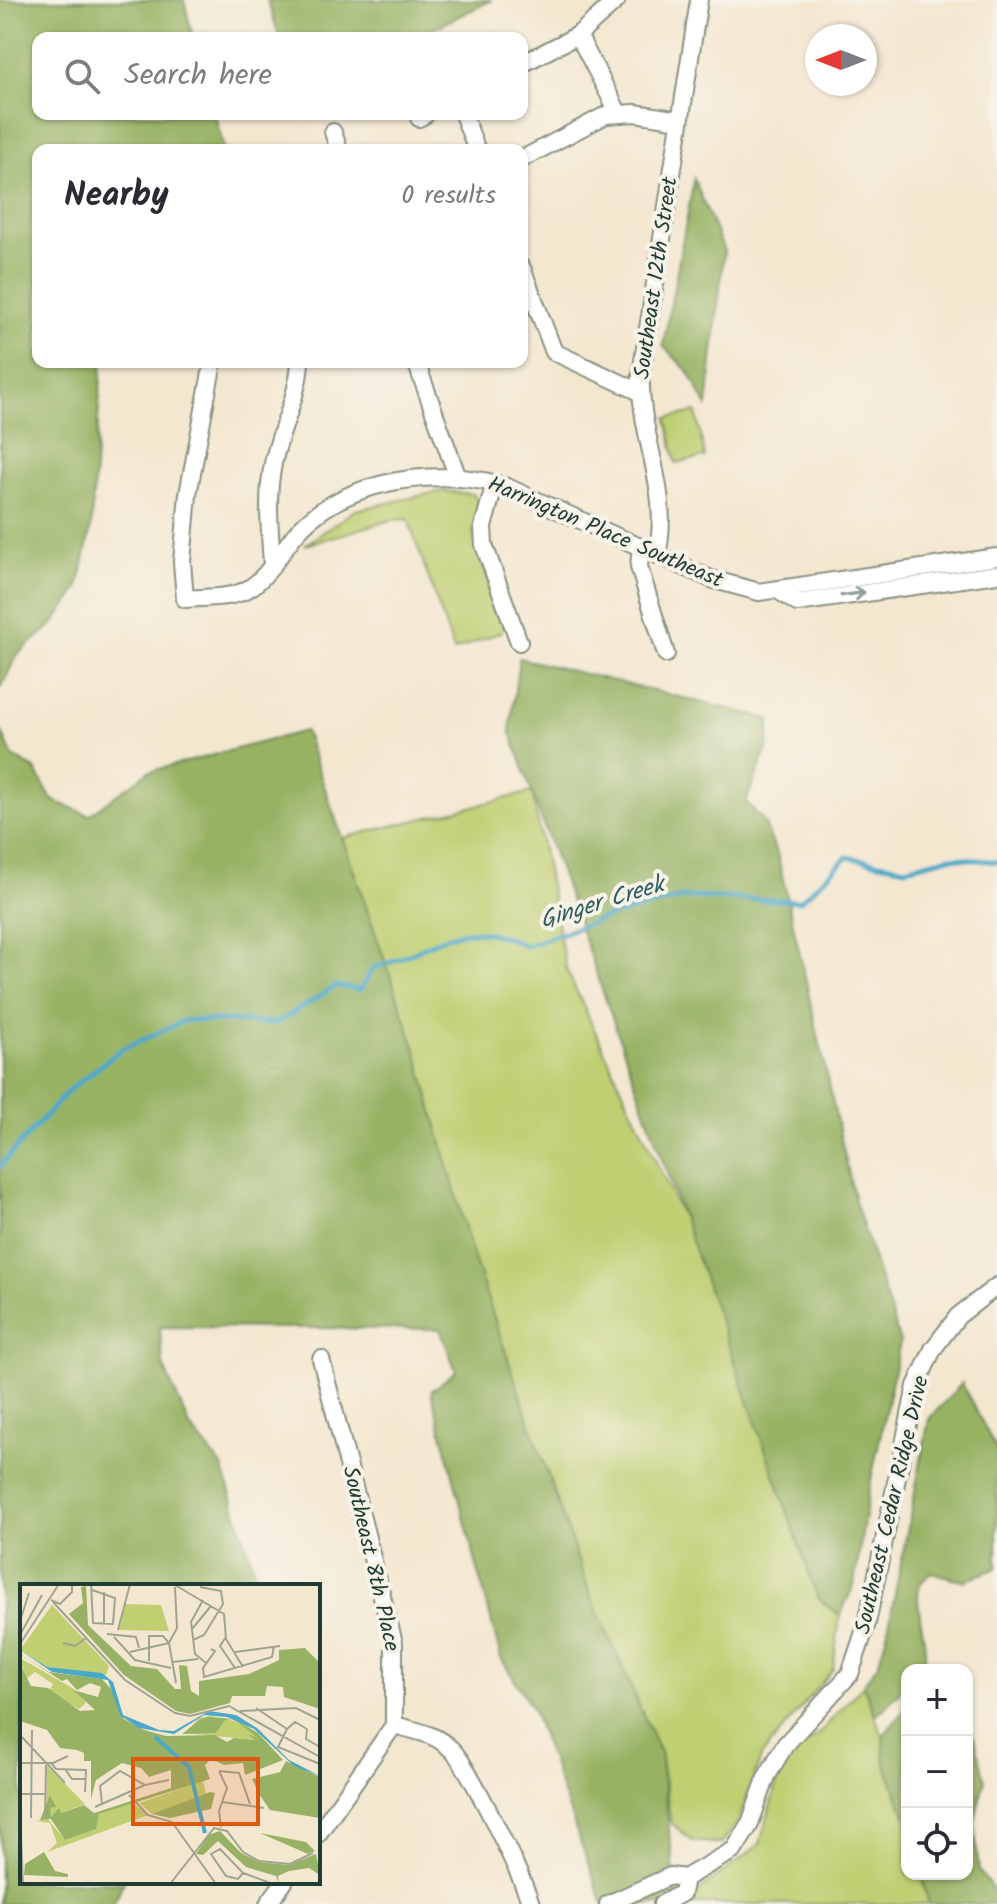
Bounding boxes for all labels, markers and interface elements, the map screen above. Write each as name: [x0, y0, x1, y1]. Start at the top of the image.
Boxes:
north arrow: [805, 24, 877, 96]
search box: [32, 32, 528, 120]
text: Search here: [124, 52, 272, 100]
icon: search: [60, 54, 104, 98]
text: Nearby: [64, 169, 169, 223]
street label: Southeast 12th Street: [625, 174, 689, 381]
text: 0 results: [401, 175, 496, 217]
street label: Harrington Place Southeast: [482, 467, 729, 599]
one-way arrow: [840, 586, 865, 601]
water label: Ginger Creek: [535, 865, 673, 940]
street label: Southeast Cedar Ridge Drive: [846, 1372, 940, 1638]
street label: Southeast 8th Place: [332, 1463, 408, 1655]
inset map: [20, 1584, 320, 1884]
map controls: [901, 1664, 973, 1880]
button: +: [901, 1664, 973, 1736]
button: −: [901, 1736, 973, 1808]
button: locate: [901, 1808, 973, 1880]

